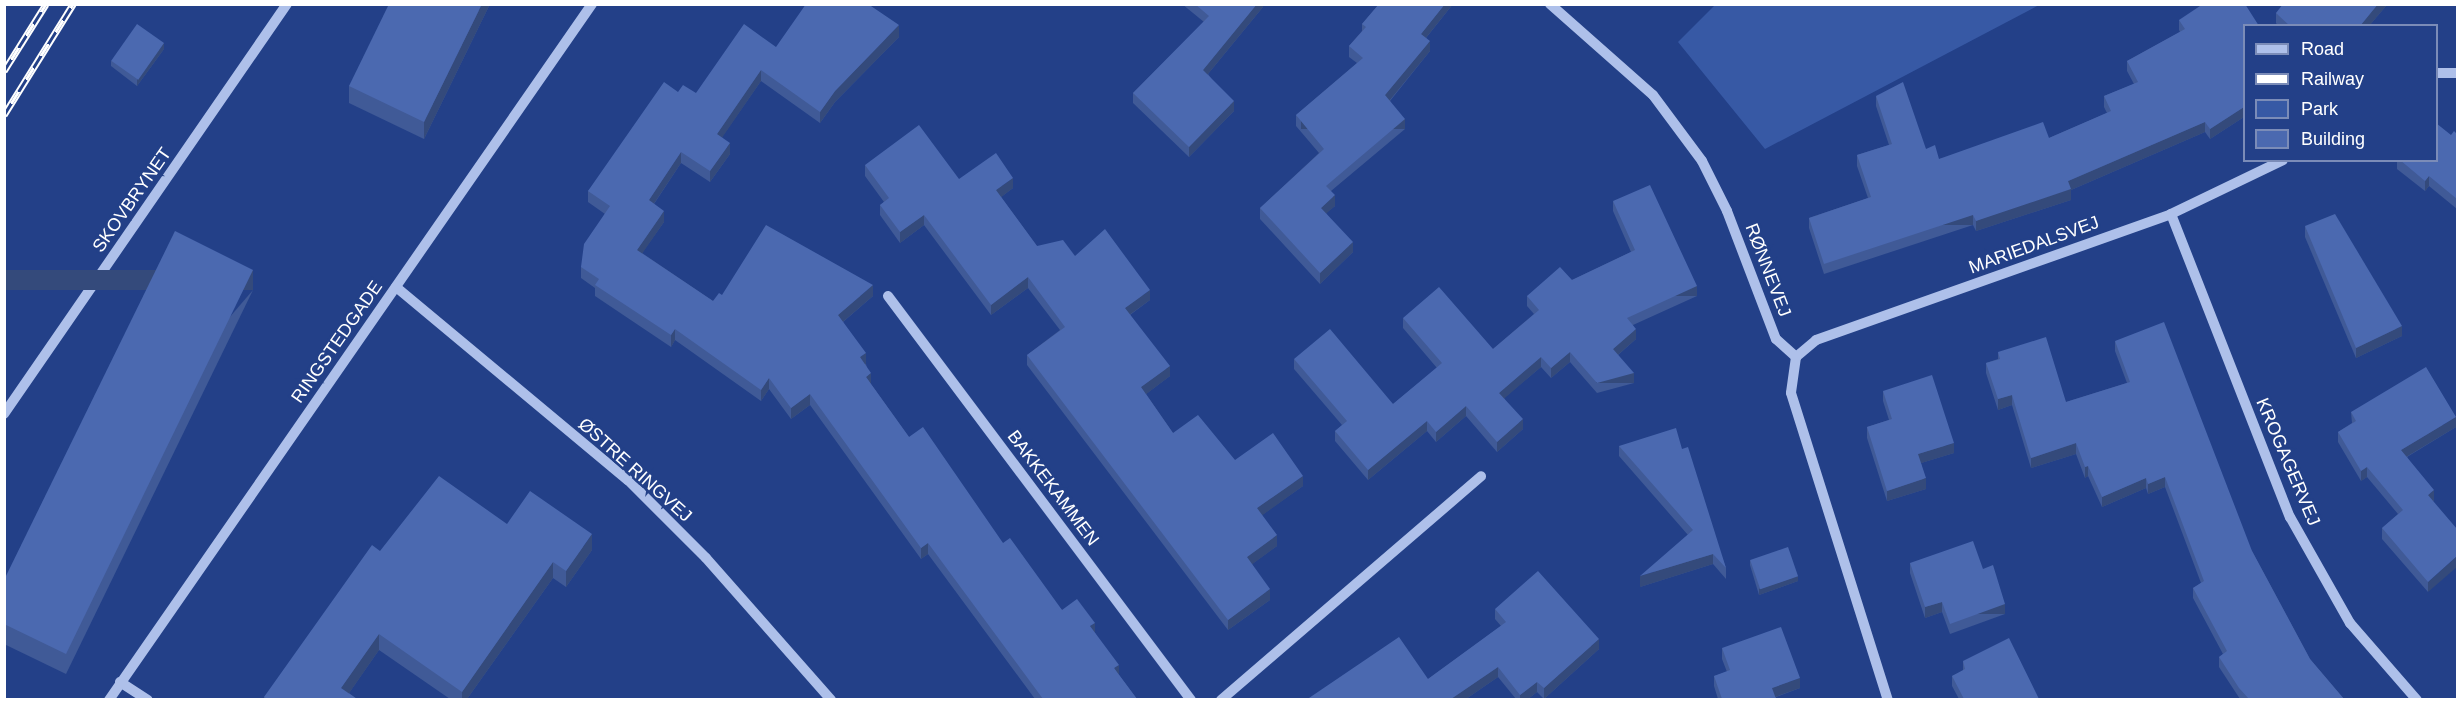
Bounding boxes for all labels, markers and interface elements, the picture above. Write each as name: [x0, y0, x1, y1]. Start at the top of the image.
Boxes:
legend: [2243, 24, 2438, 162]
text: Road: [2301, 39, 2344, 59]
text: Railway: [2301, 69, 2364, 89]
text: Park: [2301, 99, 2338, 119]
text: Building: [2301, 129, 2365, 149]
street label: SKOVBRYNET: [88, 144, 176, 256]
street label: MARIEDALSVEJ: [1966, 211, 2102, 279]
street label: RØNNEVEJ: [1740, 220, 1796, 320]
street label: RINGSTEDGADE: [287, 277, 387, 407]
street label: KROGAGERVEJ: [2251, 395, 2325, 529]
street label: ØSTRE RINGVEJ: [574, 413, 696, 527]
street label: BAKKEKAMMEN: [1003, 426, 1103, 550]

